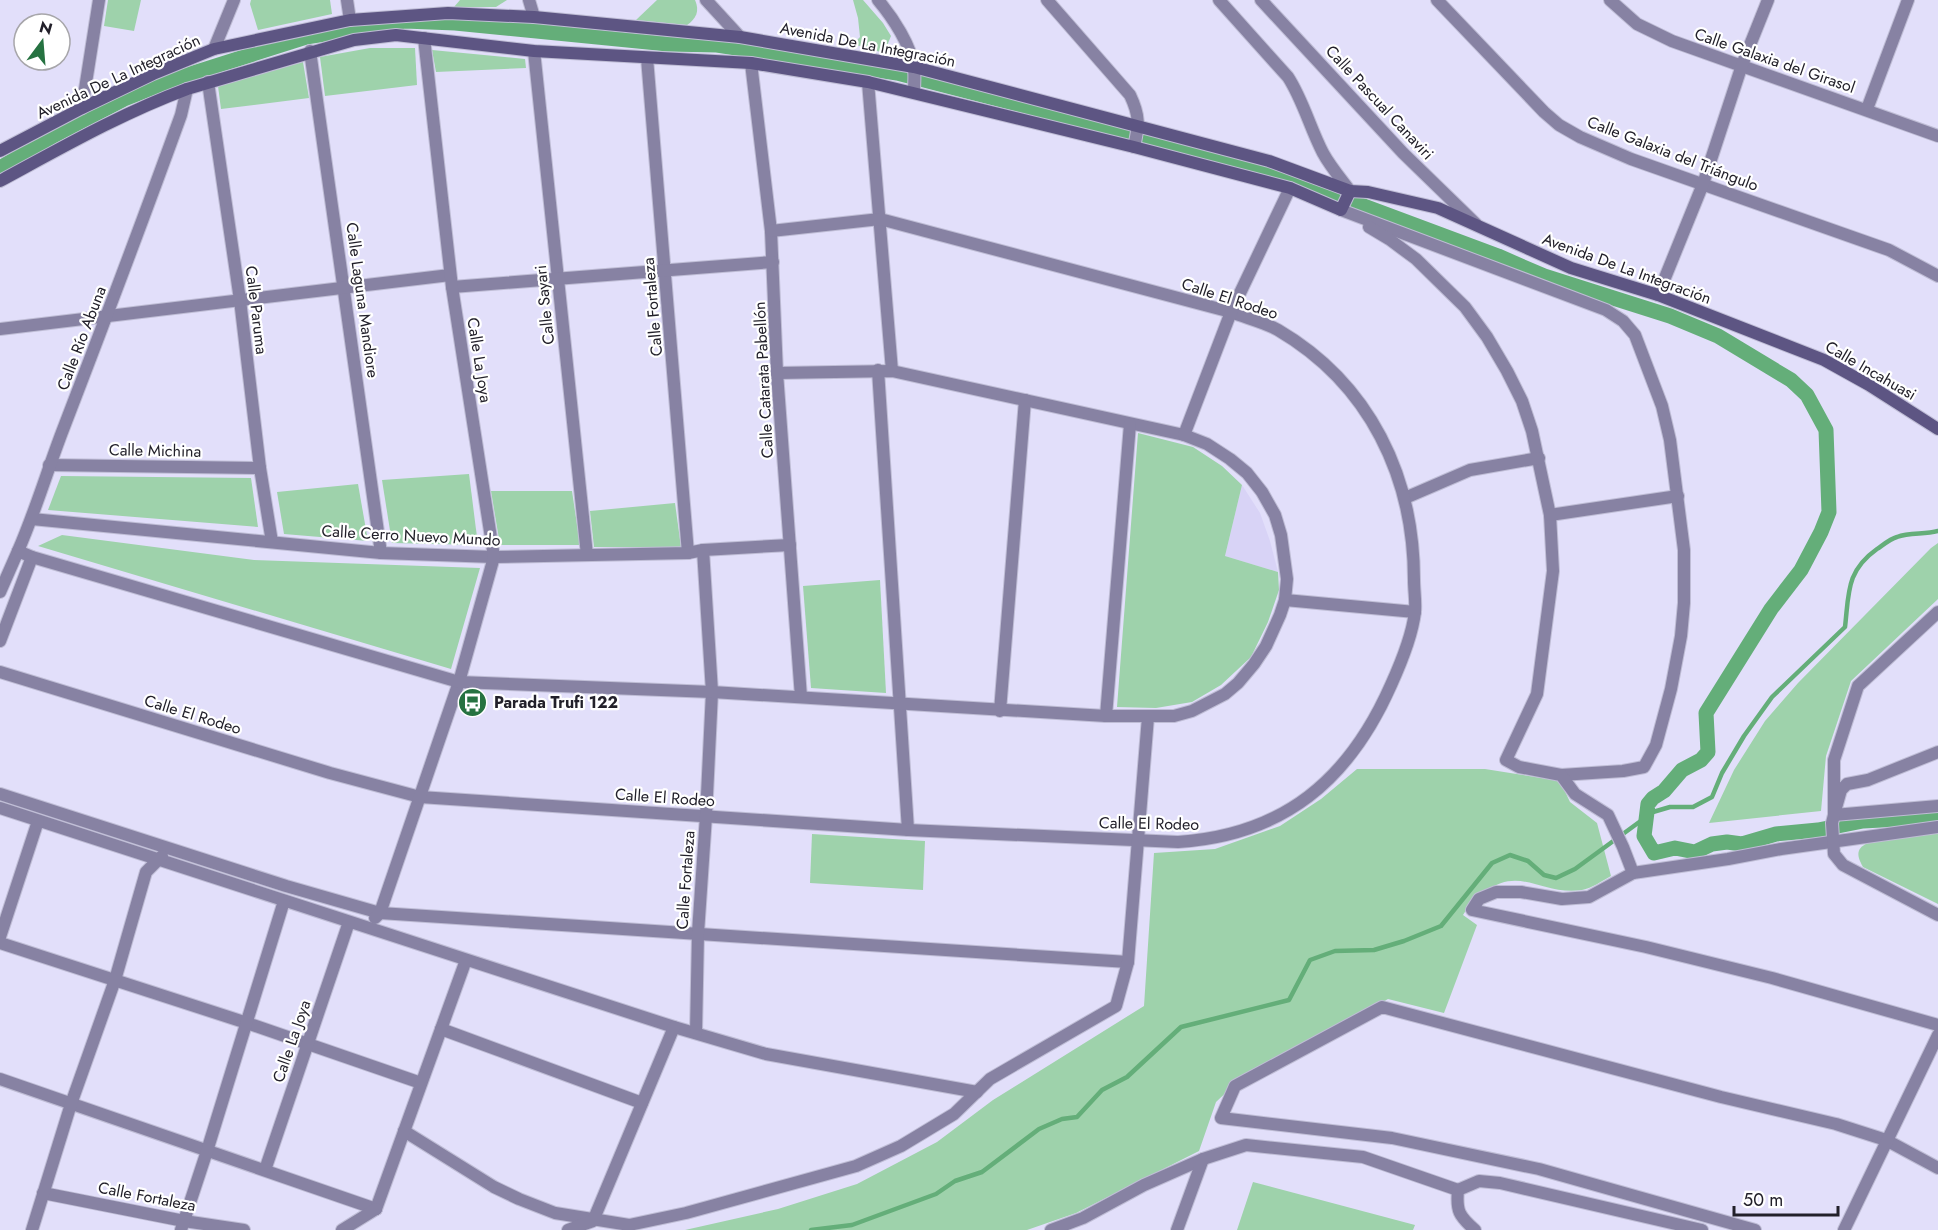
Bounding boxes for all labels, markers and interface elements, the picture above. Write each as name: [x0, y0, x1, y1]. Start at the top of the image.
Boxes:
north arrow: [12, 12, 72, 72]
text: N: [37, 15, 55, 41]
street label: Avenida De La Integración: [778, 16, 958, 73]
street label: Calle Galaxia del Girasol: [1691, 22, 1858, 99]
street label: Avenida De La Integración: [33, 28, 204, 125]
street label: Calle Pascual Canaviri: [1320, 40, 1439, 165]
street label: Calle Galaxia del Triángulo: [1584, 110, 1762, 197]
street label: Calle Laguna Mandiore: [340, 221, 385, 379]
street label: Avenida De La Integración: [1539, 227, 1715, 310]
street label: Calle Fortaleza: [637, 257, 668, 357]
street label: Calle Paruma: [240, 264, 273, 356]
street label: Calle Sayari: [529, 264, 560, 346]
street label: Calle El Rodeo: [1179, 272, 1281, 325]
street label: Calle Río Abuna: [51, 283, 112, 394]
street label: Calle Catarata Pabellón: [748, 301, 779, 459]
street label: Calle La Joya: [461, 316, 498, 404]
street label: Calle Incahuasi: [1821, 335, 1921, 406]
street label: Calle Michina: [109, 438, 201, 463]
street label: Calle Cerro Nuevo Mundo: [321, 519, 501, 552]
bus stop icon: Parada Trufi 122: [457, 686, 489, 718]
street label: Calle El Rodeo: [142, 689, 244, 740]
place label: Parada Trufi 122: [494, 691, 618, 714]
street label: Calle El Rodeo: [614, 783, 716, 812]
street label: Calle El Rodeo: [1099, 811, 1200, 836]
street label: Calle Fortaleza: [671, 830, 700, 930]
street label: Calle La Joya: [267, 997, 316, 1085]
street label: Calle Fortaleza: [96, 1176, 198, 1217]
scale bar: [1734, 1179, 1838, 1217]
text: 50 m: [1743, 1187, 1783, 1213]

